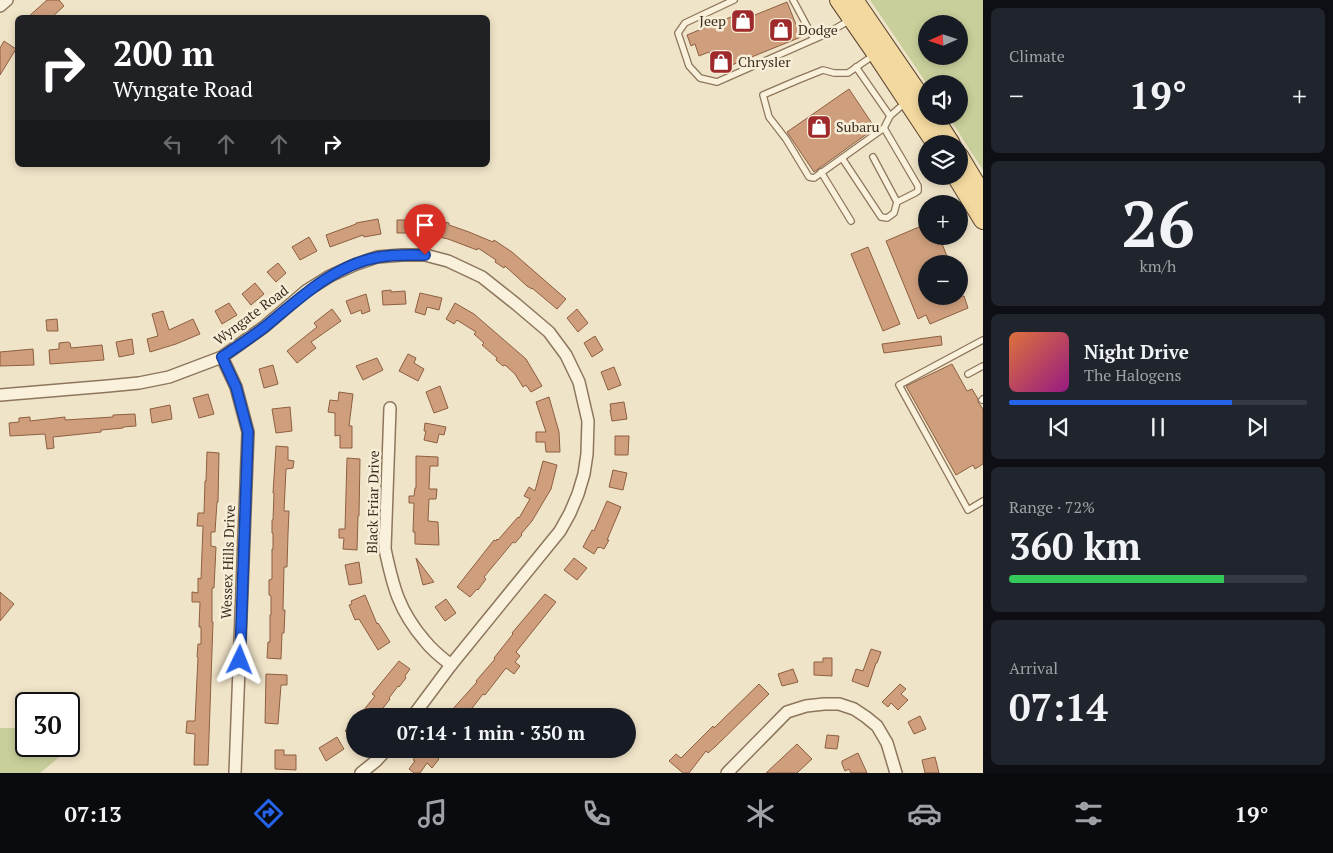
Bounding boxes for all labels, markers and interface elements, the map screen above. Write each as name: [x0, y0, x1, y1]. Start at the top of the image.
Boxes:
shop icon: Jeep: [730, 8, 756, 34]
place label: Jeep: [699, 11, 726, 30]
north arrow: [918, 15, 968, 65]
map controls: [918, 15, 968, 305]
shop icon: Dodge: [768, 17, 794, 43]
place label: Dodge: [798, 20, 838, 39]
text: 200 m: [113, 30, 214, 76]
icon: right: [30, 35, 95, 100]
text: Climate: [1009, 45, 1065, 67]
shop icon: Chrysler: [708, 49, 734, 75]
place label: Chrysler: [738, 52, 791, 71]
text: 19°: [1129, 70, 1187, 120]
text: Wyngate Road: [113, 74, 253, 103]
button: sound: [918, 75, 968, 125]
text: −: [1009, 77, 1024, 114]
text: +: [1292, 77, 1307, 114]
shop icon: Subaru: [806, 114, 832, 140]
place label: Subaru: [836, 117, 880, 136]
icon: left: [159, 130, 187, 158]
icon: ahead: [212, 130, 240, 158]
icon: ahead: [265, 130, 293, 158]
icon: right: [318, 130, 346, 158]
button: layers: [918, 135, 968, 185]
text: 26: [1121, 179, 1195, 266]
button: +: [918, 195, 968, 245]
pin: [404, 204, 446, 255]
icon: arrive: [411, 211, 439, 239]
button: −: [918, 255, 968, 305]
text: km/h: [1140, 255, 1176, 277]
street label: Wyngate Road: [209, 280, 292, 349]
text: Night Drive: [1084, 339, 1189, 364]
text: The Halogens: [1084, 364, 1182, 386]
icon: previous: [1045, 413, 1073, 441]
icon: pause: [1144, 413, 1172, 441]
icon: next: [1243, 413, 1271, 441]
street label: Black Friar Drive: [362, 450, 383, 554]
text: Range · 72%: [1009, 496, 1095, 518]
street label: Wessex Hills Drive: [216, 504, 239, 620]
text: 360 km: [1009, 521, 1141, 571]
position arrow: [213, 633, 265, 685]
text: Arrival: [1009, 657, 1058, 679]
text: 07:14: [1009, 682, 1108, 732]
speed limit sign: 30: [15, 692, 80, 757]
text: 07:14 · 1 min · 350 m: [397, 720, 585, 745]
icon: directions: [251, 796, 286, 831]
icon: music: [415, 796, 450, 831]
icon: phone: [579, 796, 614, 831]
icon: climate: [743, 796, 778, 831]
icon: car: [907, 796, 942, 831]
icon: filters: [1071, 796, 1106, 831]
text: 07:13: [64, 799, 122, 828]
text: 19°: [1235, 799, 1269, 828]

